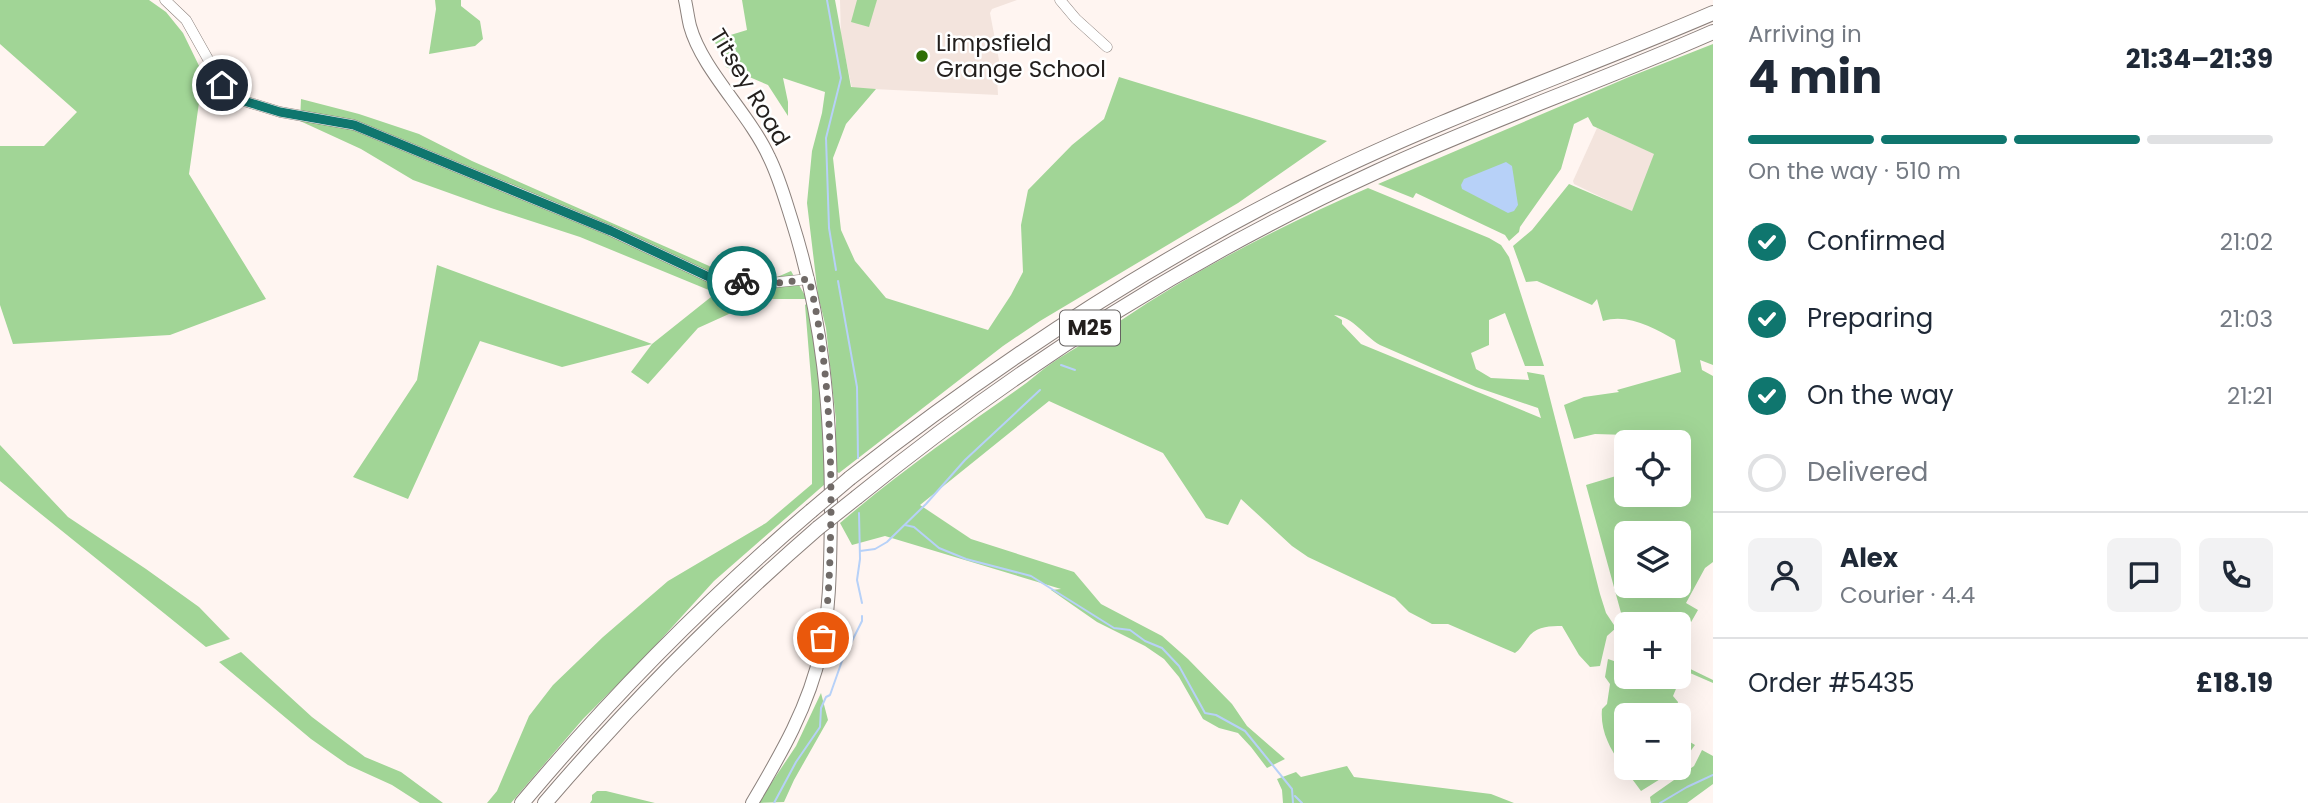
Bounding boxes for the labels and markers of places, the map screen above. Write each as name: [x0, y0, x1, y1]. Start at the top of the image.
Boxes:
place label: Limpsfield Grange School: [936, 27, 1106, 85]
marker: Limpsfield Grange School: [914, 48, 930, 64]
pin: [192, 55, 252, 115]
pin: [793, 608, 853, 668]

